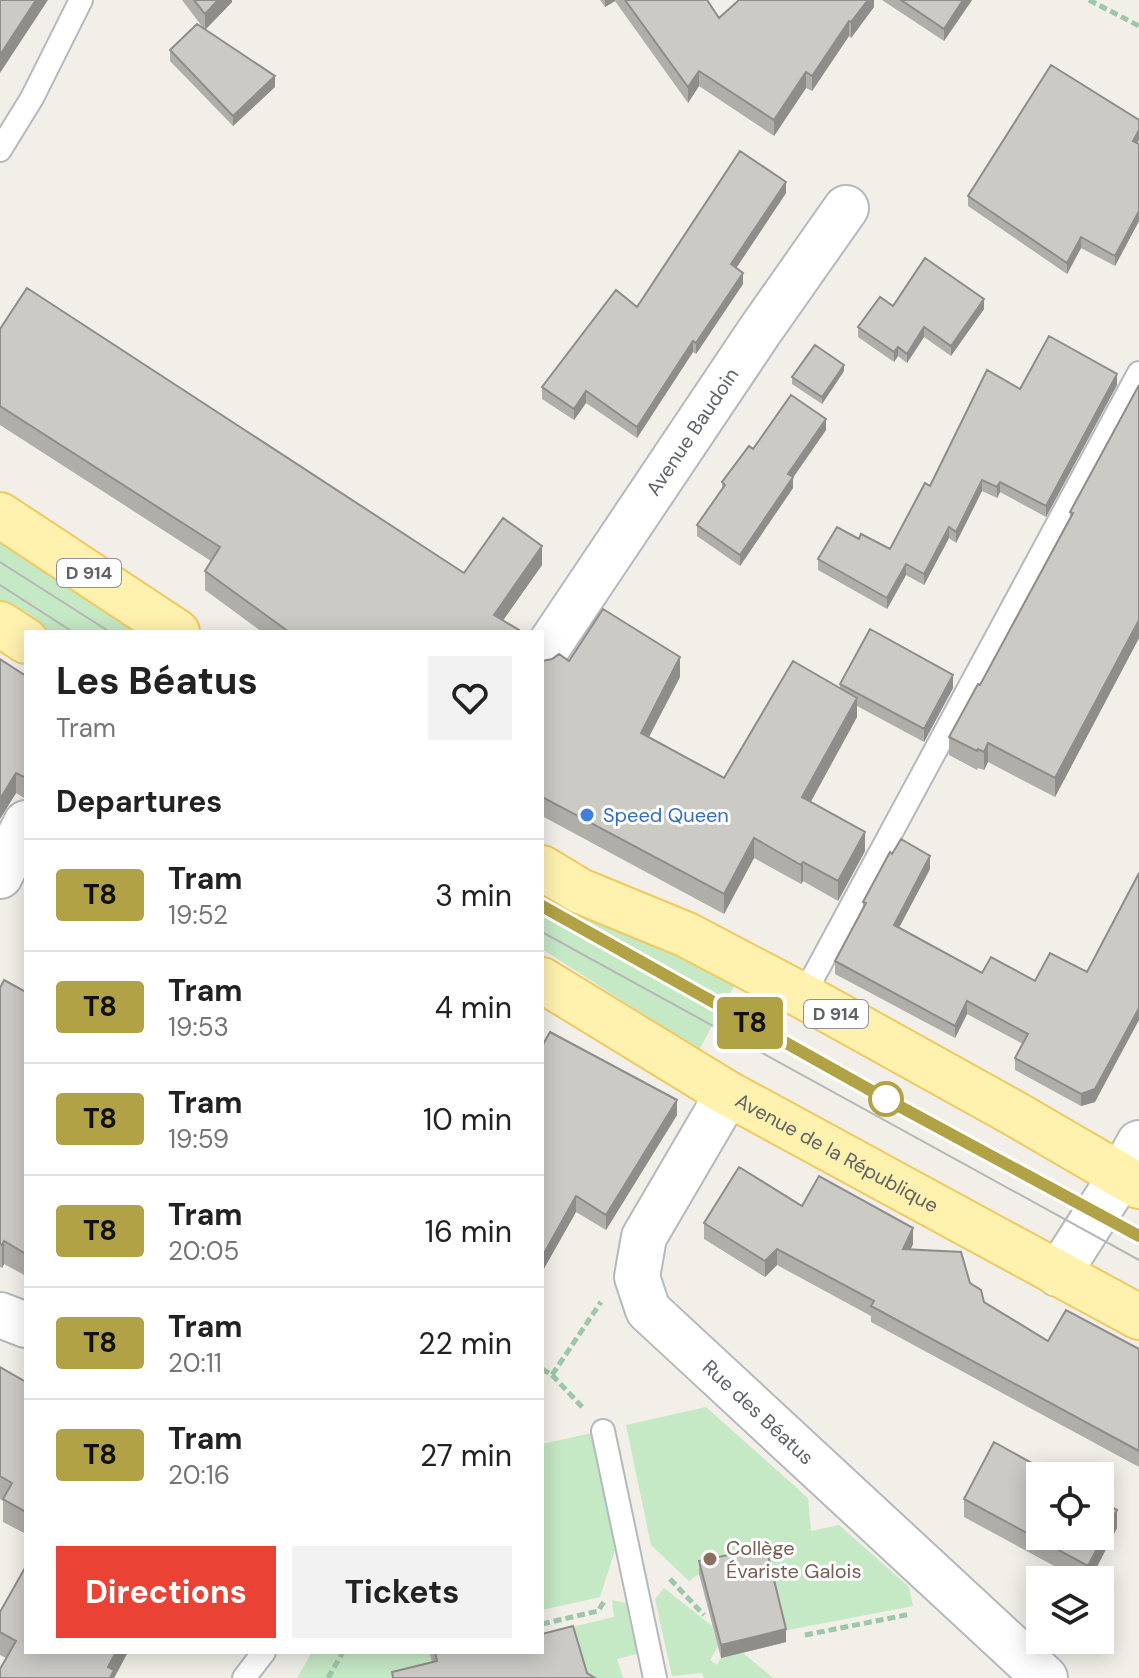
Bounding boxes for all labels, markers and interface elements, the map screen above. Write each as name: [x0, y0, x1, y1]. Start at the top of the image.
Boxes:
street label: Avenue Baudoin: [640, 363, 744, 501]
road number: D 914: [57, 559, 121, 587]
text: Les Béatus: [56, 656, 258, 706]
button: heart: [428, 656, 512, 740]
text: Tram: [56, 711, 116, 745]
text: Departures: [56, 782, 222, 821]
place label: Speed Queen: [603, 802, 729, 828]
marker: Speed Queen: [578, 806, 596, 824]
text: Tram: [168, 859, 243, 898]
text: T8: [83, 876, 117, 913]
text: 3 min: [435, 876, 512, 915]
text: 19:52: [168, 898, 228, 932]
text: Tram: [168, 971, 243, 1010]
text: T8: [83, 988, 117, 1025]
text: 4 min: [435, 988, 512, 1027]
line badge: T8: [714, 997, 786, 1049]
road number: D 914: [804, 1000, 868, 1028]
text: T8: [733, 1004, 767, 1041]
text: 19:53: [168, 1010, 229, 1044]
unlabelled marker: [869, 1082, 903, 1116]
text: Tram: [168, 1083, 243, 1122]
street label: Avenue de la République: [731, 1087, 943, 1219]
text: T8: [83, 1100, 117, 1137]
text: 10 min: [423, 1100, 512, 1139]
text: 19:59: [168, 1122, 229, 1156]
text: Tram: [168, 1195, 243, 1234]
text: T8: [83, 1212, 117, 1249]
text: 16 min: [425, 1212, 512, 1251]
text: 20:05: [168, 1234, 239, 1268]
text: Tram: [168, 1307, 243, 1346]
text: T8: [83, 1324, 117, 1361]
text: 22 min: [418, 1324, 512, 1363]
text: 20:11: [168, 1346, 222, 1380]
street label: Rue des Béatus: [697, 1354, 819, 1470]
text: Tram: [168, 1419, 243, 1458]
text: T8: [83, 1436, 117, 1473]
text: 27 min: [420, 1436, 512, 1475]
text: 20:16: [168, 1458, 230, 1492]
map controls: [1026, 1462, 1114, 1654]
button: locate: [1026, 1462, 1114, 1550]
place label: Collège Évariste Galois: [726, 1535, 861, 1584]
button: Directions: [56, 1546, 276, 1638]
button: Tickets: [292, 1546, 512, 1638]
marker: Collège Évariste Galois: [701, 1550, 719, 1568]
button: layers: [1026, 1566, 1114, 1654]

